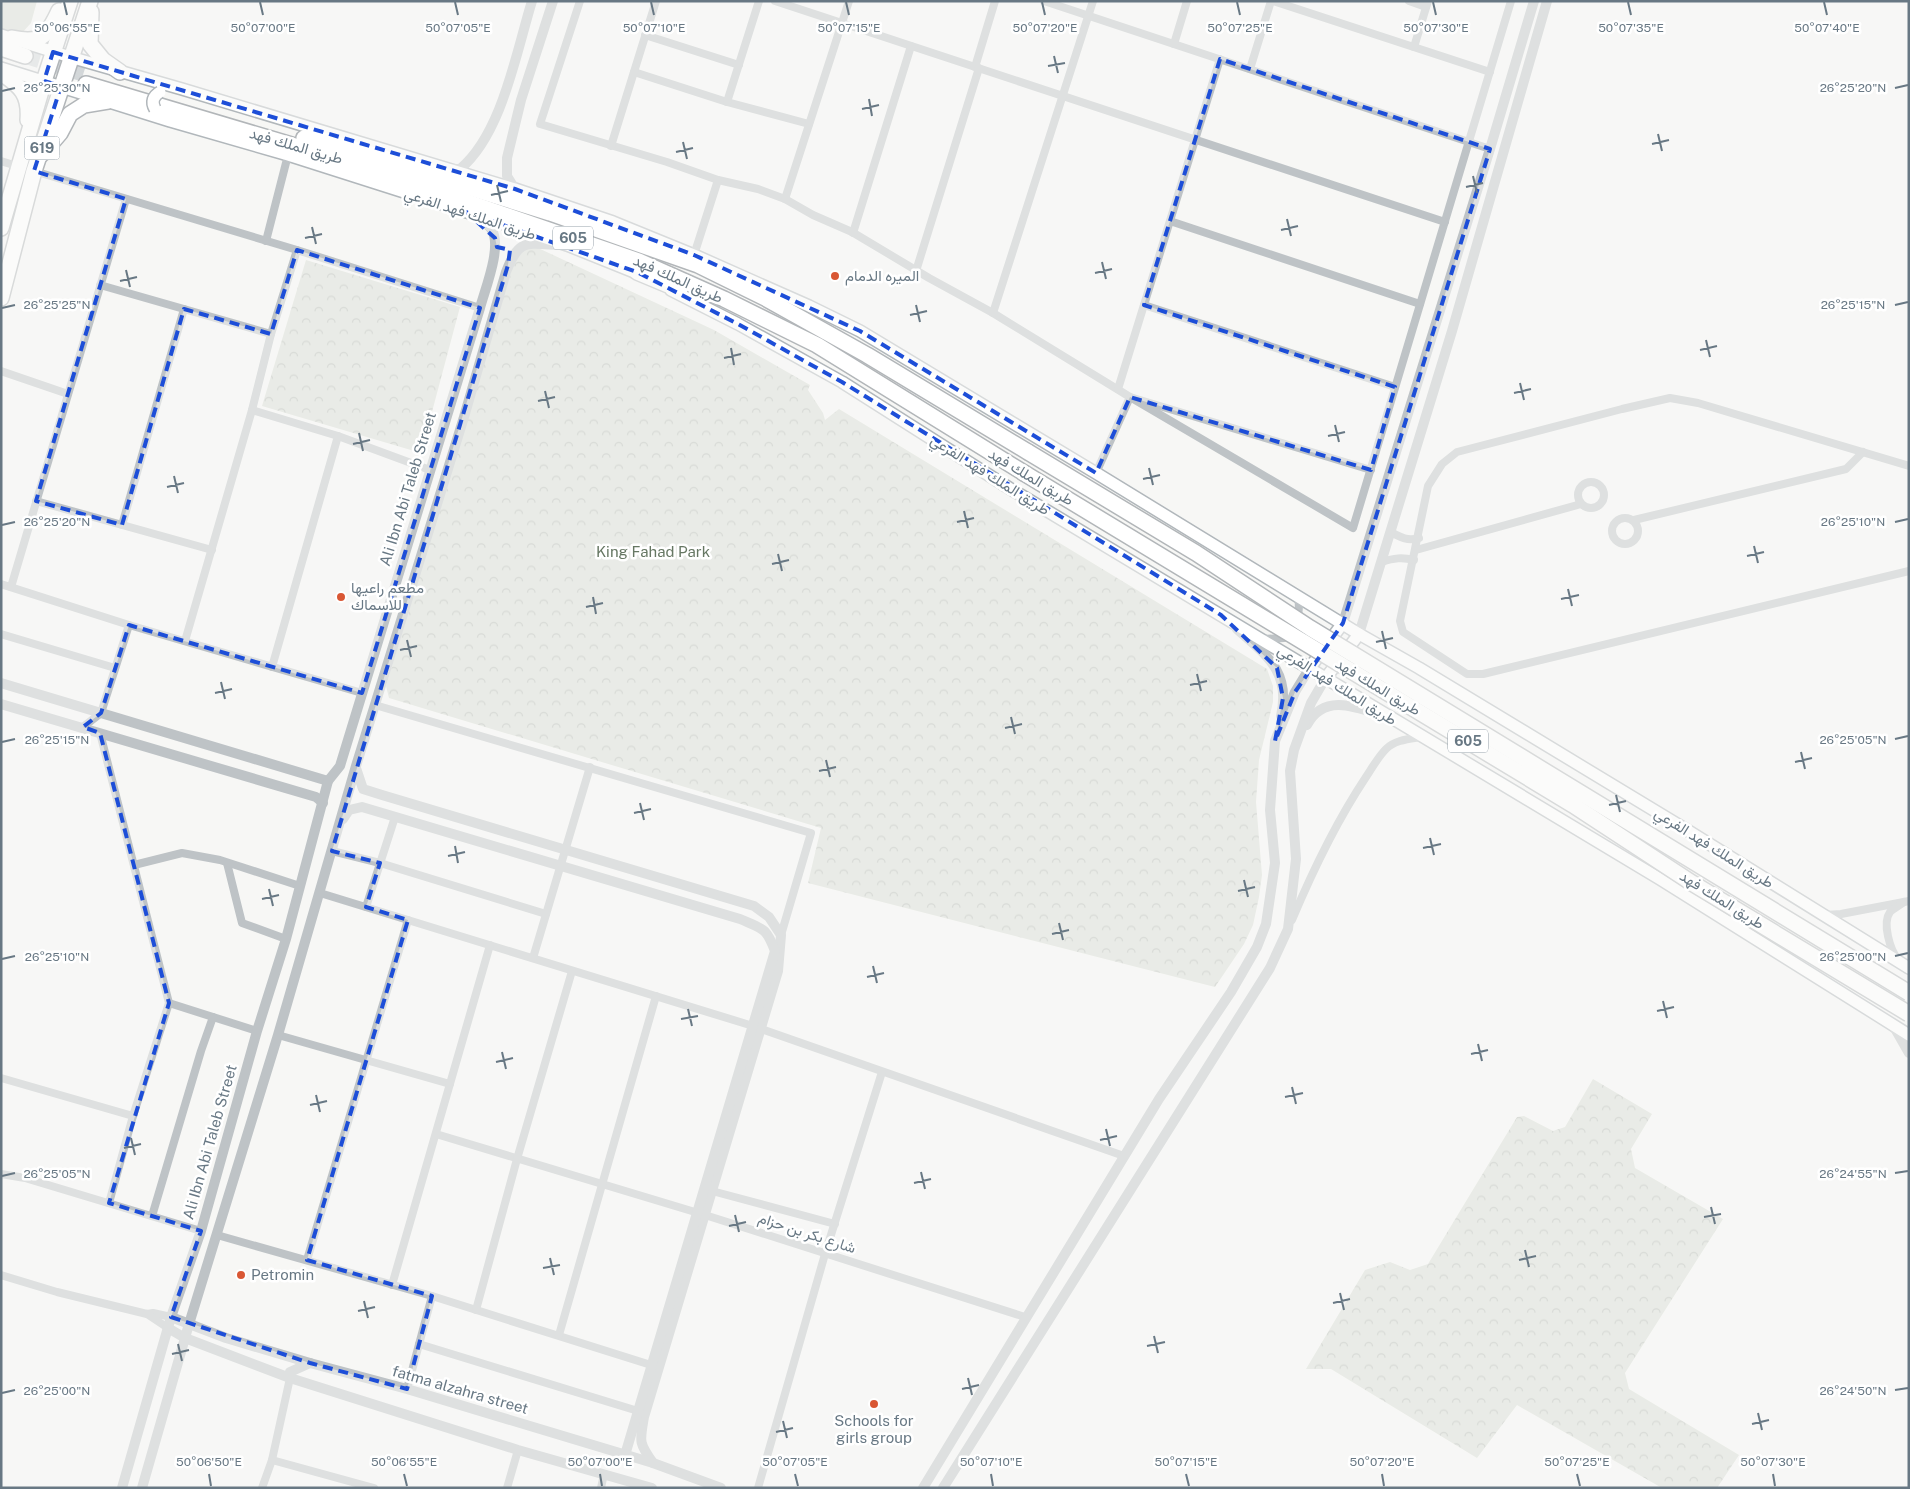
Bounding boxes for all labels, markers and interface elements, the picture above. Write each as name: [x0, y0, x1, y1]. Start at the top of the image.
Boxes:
text: 50°06'55"E: [34, 21, 100, 35]
text: 50°07'00"E: [230, 21, 296, 35]
text: 50°07'05"E: [425, 21, 491, 35]
text: 50°07'10"E: [623, 21, 685, 35]
text: 50°07'15"E: [817, 21, 881, 35]
text: 50°07'20"E: [1013, 21, 1077, 35]
text: 50°07'25"E: [1207, 21, 1273, 35]
text: 50°07'30"E: [1403, 21, 1469, 35]
text: 50°07'35"E: [1598, 21, 1664, 35]
text: 50°07'40"E: [1794, 21, 1860, 35]
text: 26°25'30"N: [24, 81, 90, 95]
text: 26°25'20"N: [1820, 81, 1886, 95]
street label: طريق الملك فهد: [247, 124, 345, 169]
road number: 619: [24, 136, 60, 160]
street label: طريق الملك فهد الفرعي: [401, 184, 538, 248]
road number: 605: [553, 227, 593, 250]
street label: طريق الملك فهد: [630, 251, 726, 308]
place label: الميره الدمام: [845, 267, 919, 286]
marker: الميره الدمام: [829, 270, 841, 282]
text: 26°25'25"N: [24, 298, 91, 312]
text: 26°25'15"N: [1821, 298, 1885, 312]
street label: Ali Ibn Abi Taleb Street: [376, 410, 439, 568]
street label: طريق الملك فهد الفرعي: [927, 431, 1053, 519]
street label: طريق الملك فهد: [985, 445, 1077, 509]
text: 26°25'20"N: [24, 515, 90, 529]
text: 26°25'10"N: [1821, 515, 1885, 529]
park label: King Fahad Park: [596, 543, 710, 560]
place label: مطعم راعيها للاسماك: [351, 579, 424, 613]
marker: مطعم راعيها للاسماك: [335, 591, 347, 603]
street label: طريق الملك فهد الفرعي: [1274, 641, 1400, 729]
street label: طريق الملك فهد: [1332, 655, 1424, 719]
road number: 605: [1448, 729, 1488, 752]
text: 26°25'15"N: [25, 733, 89, 747]
text: 26°25'05"N: [1819, 733, 1887, 747]
street label: طريق الملك فهد الفرعي: [1649, 804, 1777, 896]
street label: طريق الملك فهد: [1676, 867, 1768, 934]
text: 26°25'10"N: [25, 950, 89, 964]
text: 26°25'00"N: [1820, 950, 1886, 964]
street label: Ali Ibn Abi Taleb Street: [179, 1062, 240, 1221]
text: 26°25'05"N: [23, 1167, 91, 1181]
text: 26°24'55"N: [1819, 1167, 1887, 1181]
street label: شارع بكر بن حزام: [755, 1209, 858, 1259]
place label: Petromin: [251, 1266, 314, 1283]
marker: Petromin: [235, 1269, 247, 1281]
street label: fatma alzahra street: [390, 1362, 530, 1417]
text: 26°25'00"N: [24, 1384, 90, 1398]
text: 26°24'50"N: [1819, 1384, 1887, 1398]
marker: Schools for girls group: [868, 1398, 880, 1410]
place label: Schools for girls group: [834, 1412, 914, 1446]
text: 50°06'50"E: [176, 1455, 242, 1469]
text: 50°06'55"E: [371, 1455, 437, 1469]
text: 50°07'00"E: [567, 1455, 633, 1469]
text: 50°07'05"E: [762, 1455, 828, 1469]
text: 50°07'10"E: [960, 1455, 1022, 1469]
text: 50°07'15"E: [1154, 1455, 1218, 1469]
text: 50°07'20"E: [1350, 1455, 1414, 1469]
text: 50°07'25"E: [1544, 1455, 1610, 1469]
text: 50°07'30"E: [1740, 1455, 1806, 1469]

